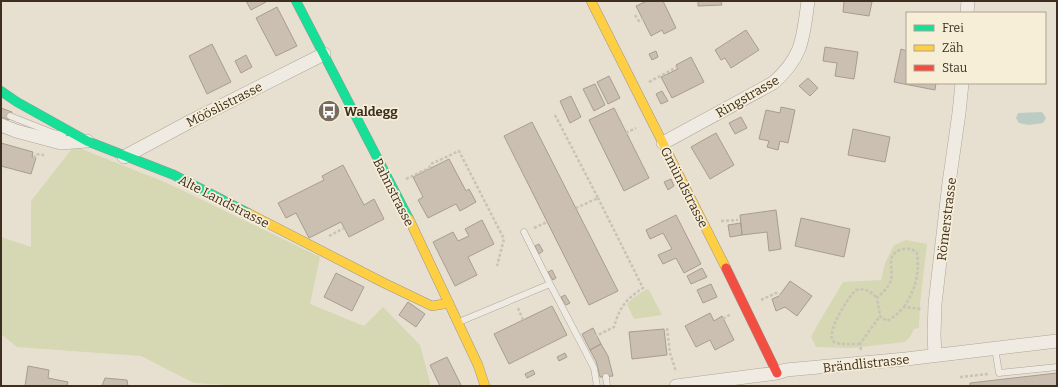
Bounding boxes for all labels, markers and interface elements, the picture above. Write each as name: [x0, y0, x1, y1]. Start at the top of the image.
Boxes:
legend: [906, 12, 1046, 84]
text: Frei: [942, 21, 964, 35]
text: Zäh: [942, 41, 964, 55]
text: Stau: [942, 61, 968, 75]
street label: Ringstrasse: [713, 72, 782, 121]
street label: Mööslistrasse: [184, 79, 265, 130]
bus stop icon: Waldegg: [316, 98, 342, 124]
place label: Waldegg: [344, 104, 398, 119]
street label: Gmündstrasse: [658, 144, 711, 230]
street label: Bahnstrasse: [370, 156, 417, 229]
street label: Alte Landstrasse: [176, 172, 272, 231]
street label: Römerstrasse: [934, 177, 959, 262]
street label: Brändlistrasse: [822, 351, 910, 376]

